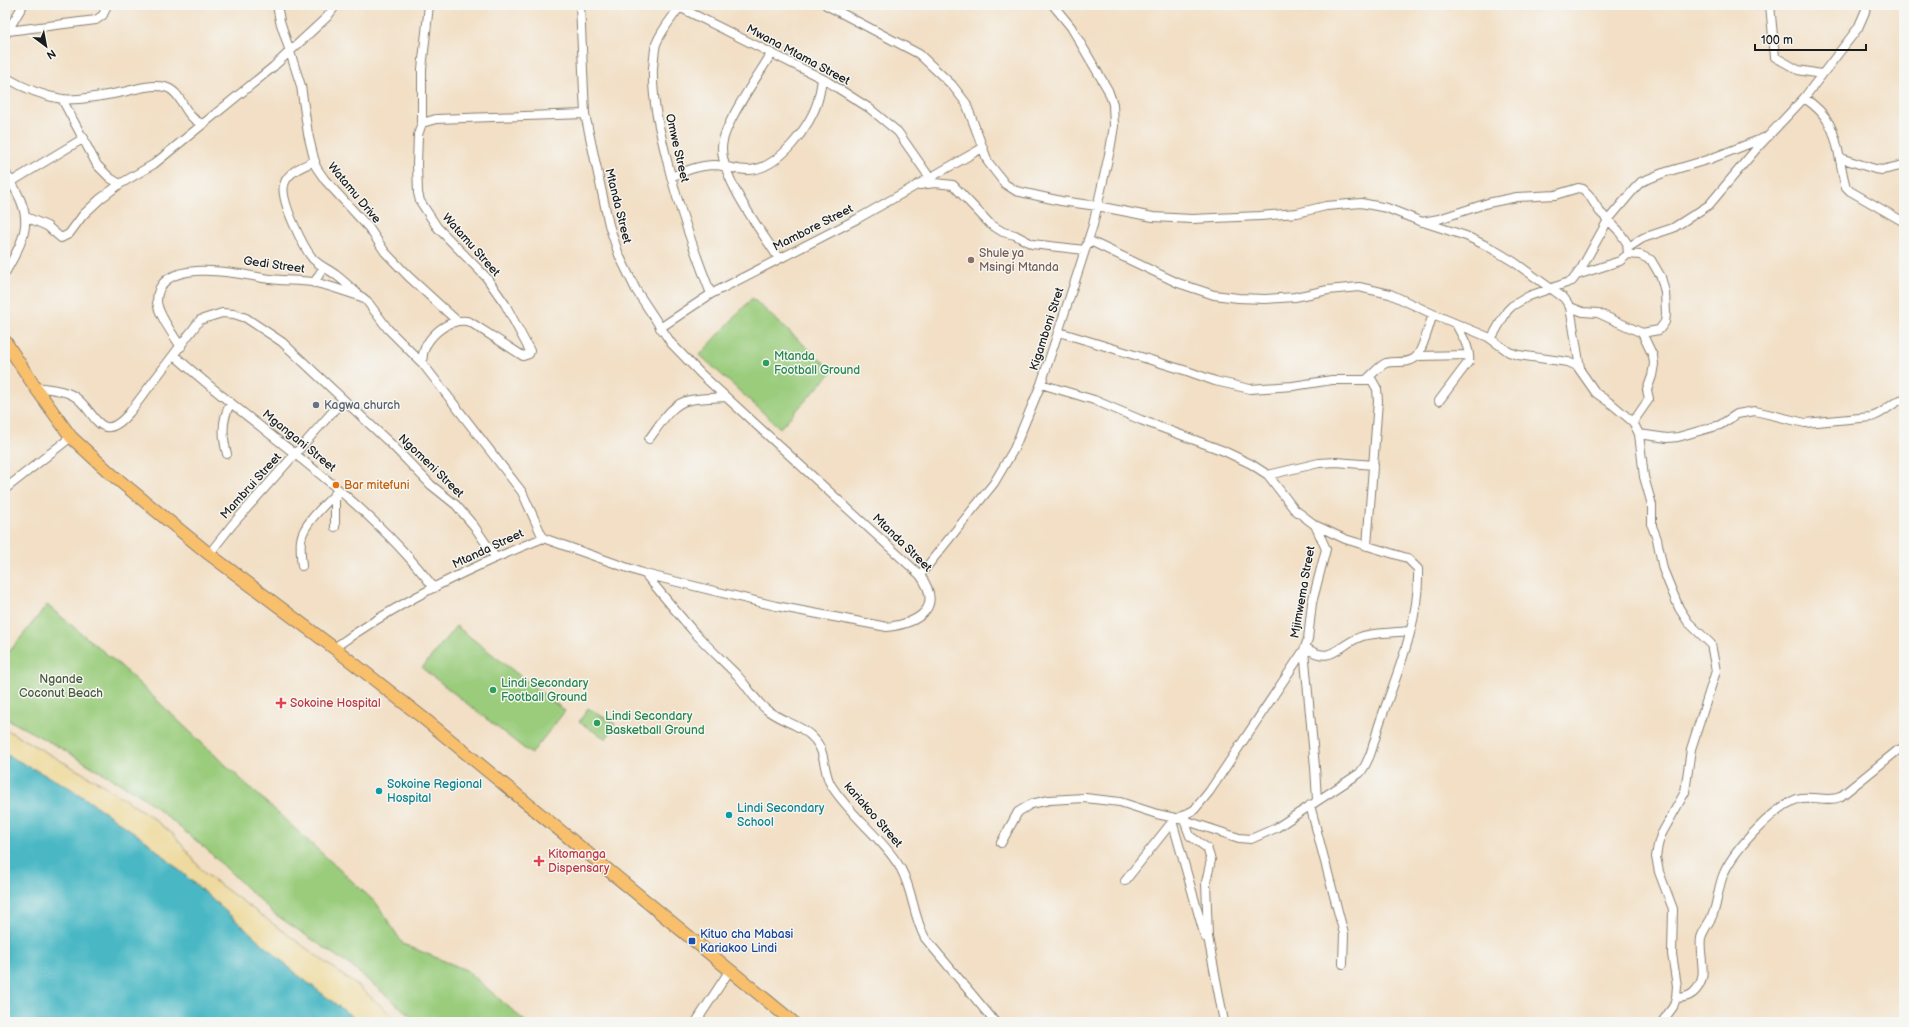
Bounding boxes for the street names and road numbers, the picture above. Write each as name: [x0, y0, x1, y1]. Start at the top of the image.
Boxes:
street label: Mwana Mtama Street: [744, 21, 853, 89]
street label: Omwe Street: [662, 112, 692, 184]
street label: Watamu Drive: [324, 159, 384, 227]
street label: Mtanda Street: [601, 167, 635, 245]
street label: Mambore Street: [770, 201, 856, 255]
street label: Watamu Street: [439, 210, 503, 280]
street label: Gedi Street: [242, 253, 306, 277]
street label: Kigamboni Stret: [1027, 285, 1068, 372]
street label: Mgangani Street: [259, 407, 339, 475]
street label: Ngomeni Street: [395, 431, 467, 501]
street label: Mambrui Street: [217, 450, 285, 522]
street label: Mtanda Street: [869, 511, 935, 575]
street label: Mtanda Street: [450, 526, 526, 572]
street label: Mjimwema Street: [1287, 544, 1319, 639]
street label: kariakoo Street: [841, 779, 906, 851]

